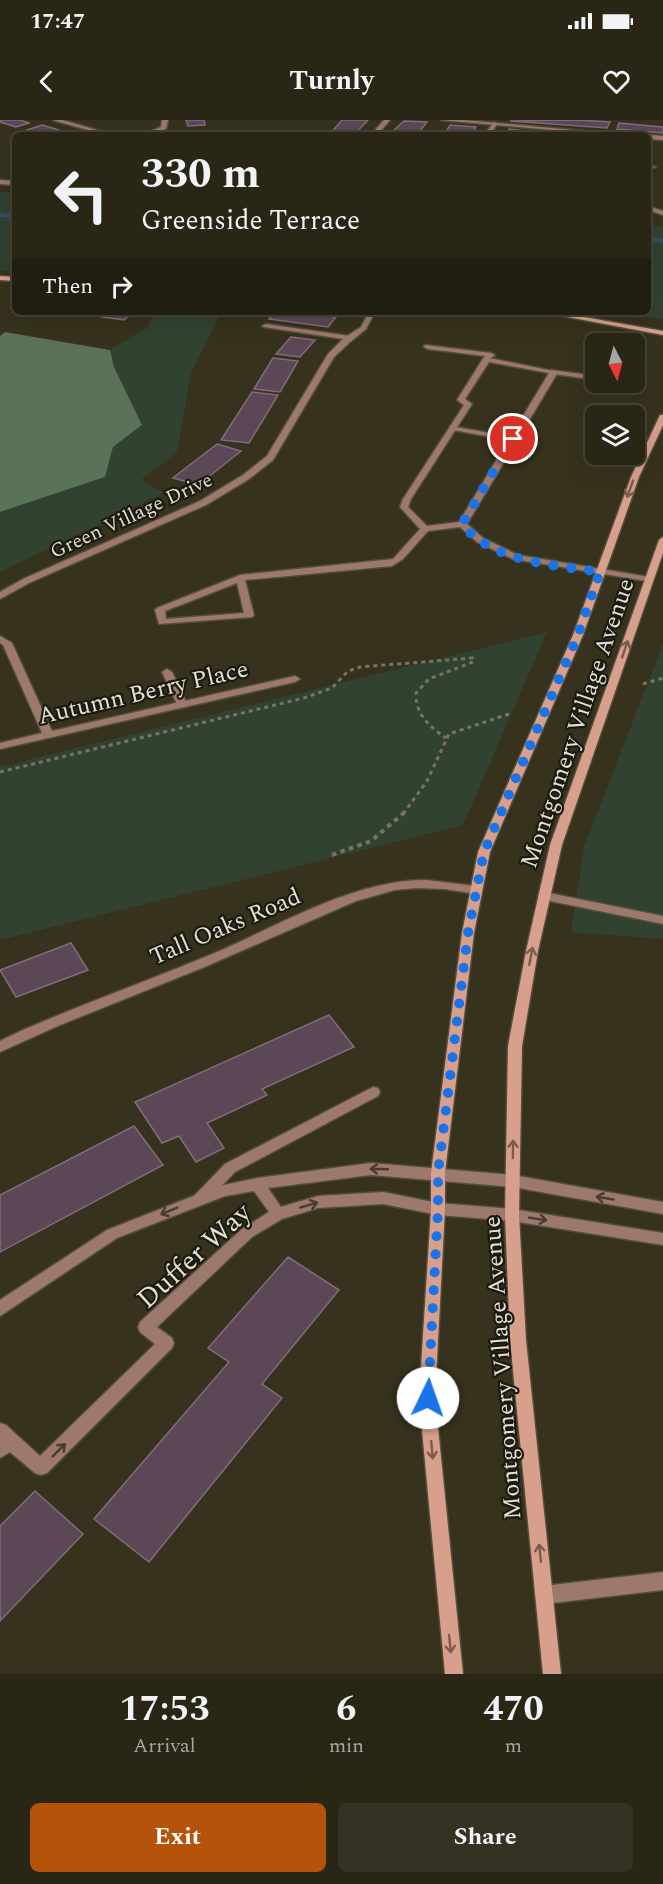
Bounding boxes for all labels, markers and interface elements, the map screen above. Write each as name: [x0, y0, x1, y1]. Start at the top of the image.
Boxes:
text: 17:47: [30, 5, 85, 38]
text: Turnly: [289, 60, 374, 102]
icon: back: [30, 65, 63, 98]
icon: heart: [600, 65, 633, 98]
text: 330 m: [141, 143, 260, 206]
icon: left: [42, 156, 120, 234]
text: Greenside Terrace: [141, 200, 360, 242]
text: Then: [42, 270, 93, 303]
icon: right: [105, 270, 138, 303]
north arrow: [585, 333, 645, 393]
map controls: [585, 333, 645, 465]
button: layers: [585, 405, 645, 465]
pin: [487, 413, 538, 464]
icon: arrive: [496, 422, 529, 455]
street label: Green Village Drive: [45, 465, 218, 567]
one-way arrow: [624, 479, 635, 498]
street label: Montgomery Village Avenue: [511, 574, 644, 873]
one-way arrow: [620, 640, 631, 659]
street label: Autumn Berry Place: [34, 651, 252, 735]
street label: Tall Oaks Road: [144, 879, 307, 975]
one-way arrow: [526, 947, 537, 966]
one-way arrow: [507, 1140, 519, 1160]
one-way arrow: [370, 1164, 390, 1175]
street label: Duffer Way: [127, 1192, 262, 1320]
one-way arrow: [596, 1192, 616, 1203]
one-way arrow: [299, 1199, 318, 1210]
one-way arrow: [160, 1206, 179, 1217]
one-way arrow: [528, 1214, 547, 1225]
street label: Montgomery Village Avenue: [474, 1215, 532, 1521]
position arrow: [396, 1366, 460, 1430]
one-way arrow: [427, 1439, 438, 1459]
one-way arrow: [51, 1443, 66, 1457]
one-way arrow: [534, 1544, 545, 1564]
one-way arrow: [445, 1633, 456, 1653]
text: 17:53: [119, 1682, 210, 1737]
text: 6: [336, 1682, 357, 1737]
text: 470: [483, 1682, 544, 1737]
text: Arrival: [133, 1731, 196, 1761]
text: min: [329, 1731, 364, 1761]
text: m: [505, 1731, 522, 1761]
button: Exit: [30, 1803, 326, 1872]
button: Share: [338, 1803, 633, 1872]

